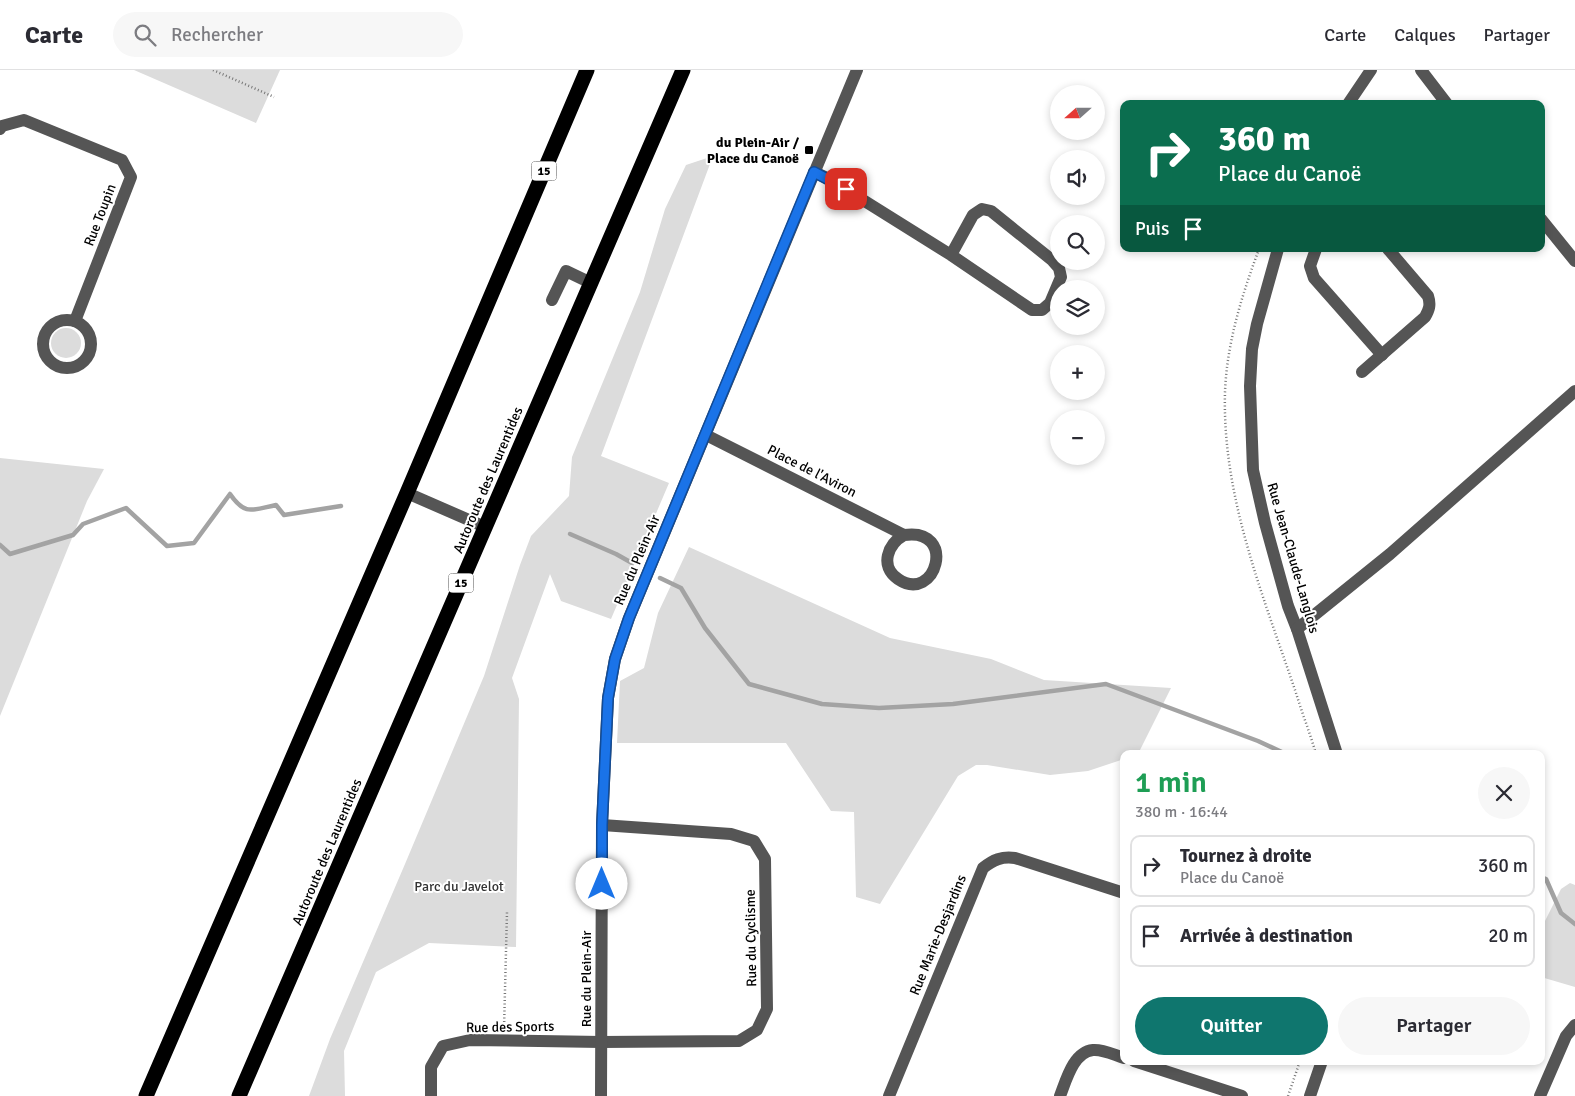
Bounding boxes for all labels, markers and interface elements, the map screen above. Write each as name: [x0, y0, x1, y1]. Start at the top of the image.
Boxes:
search box: [113, 12, 463, 57]
text: Carte: [25, 20, 83, 50]
icon: search: [131, 21, 159, 49]
text: Rechercher: [171, 23, 263, 47]
text: Carte: [1324, 24, 1366, 46]
text: Calques: [1394, 24, 1456, 46]
text: Partager: [1484, 24, 1550, 46]
north arrow: [1050, 85, 1105, 140]
map controls: [1050, 85, 1105, 465]
text: 360 m: [1218, 117, 1311, 160]
icon: right: [1135, 120, 1200, 185]
place label: du Plein-Air / Place du Canoë: [707, 134, 800, 167]
marker: du Plein-Air / Place du Canoë: [803, 144, 815, 156]
button: sound: [1050, 150, 1105, 205]
text: Place du Canoë: [1218, 160, 1361, 187]
road number: 15: [532, 162, 556, 180]
pin: [825, 168, 867, 210]
icon: arrive: [832, 175, 860, 203]
street label: Rue Toupin: [80, 181, 120, 249]
button: search: [1050, 215, 1105, 270]
icon: arrive: [1179, 215, 1207, 243]
text: Puis: [1135, 217, 1169, 241]
button: layers: [1050, 280, 1105, 335]
button: +: [1050, 345, 1105, 400]
street label: Autoroute des Laurentides: [449, 404, 527, 556]
button: −: [1050, 410, 1105, 465]
street label: Place de l'Aviron: [765, 441, 859, 501]
street label: Rue Jean-Claude-Langlois: [1263, 481, 1323, 635]
street label: Rue du Plein-Air: [610, 511, 664, 608]
road number: 15: [448, 573, 474, 592]
text: 1 min: [1135, 764, 1207, 801]
button: close: [1478, 767, 1530, 819]
street label: Autoroute des Laurentides: [288, 776, 366, 928]
text: 380 m · 16:44: [1135, 802, 1228, 822]
text: Tournez à droite: [1180, 844, 1312, 868]
icon: right: [1137, 852, 1165, 880]
text: 360 m: [1478, 854, 1528, 878]
position arrow: [575, 857, 627, 909]
text: Place du Canoë: [1180, 868, 1284, 888]
street label: Rue Marie-Desjardins: [906, 872, 970, 998]
park label: Parc du Javelot: [414, 878, 504, 895]
street label: Rue du Cyclisme: [742, 889, 760, 987]
icon: arrive: [1137, 922, 1165, 950]
text: Arrivée à destination: [1180, 924, 1353, 948]
text: 20 m: [1488, 924, 1528, 948]
street label: Rue du Plein-Air: [578, 930, 595, 1027]
button: Quitter: [1135, 997, 1328, 1055]
button: Partager: [1338, 997, 1530, 1055]
street label: Rue des Sports: [466, 1018, 554, 1036]

